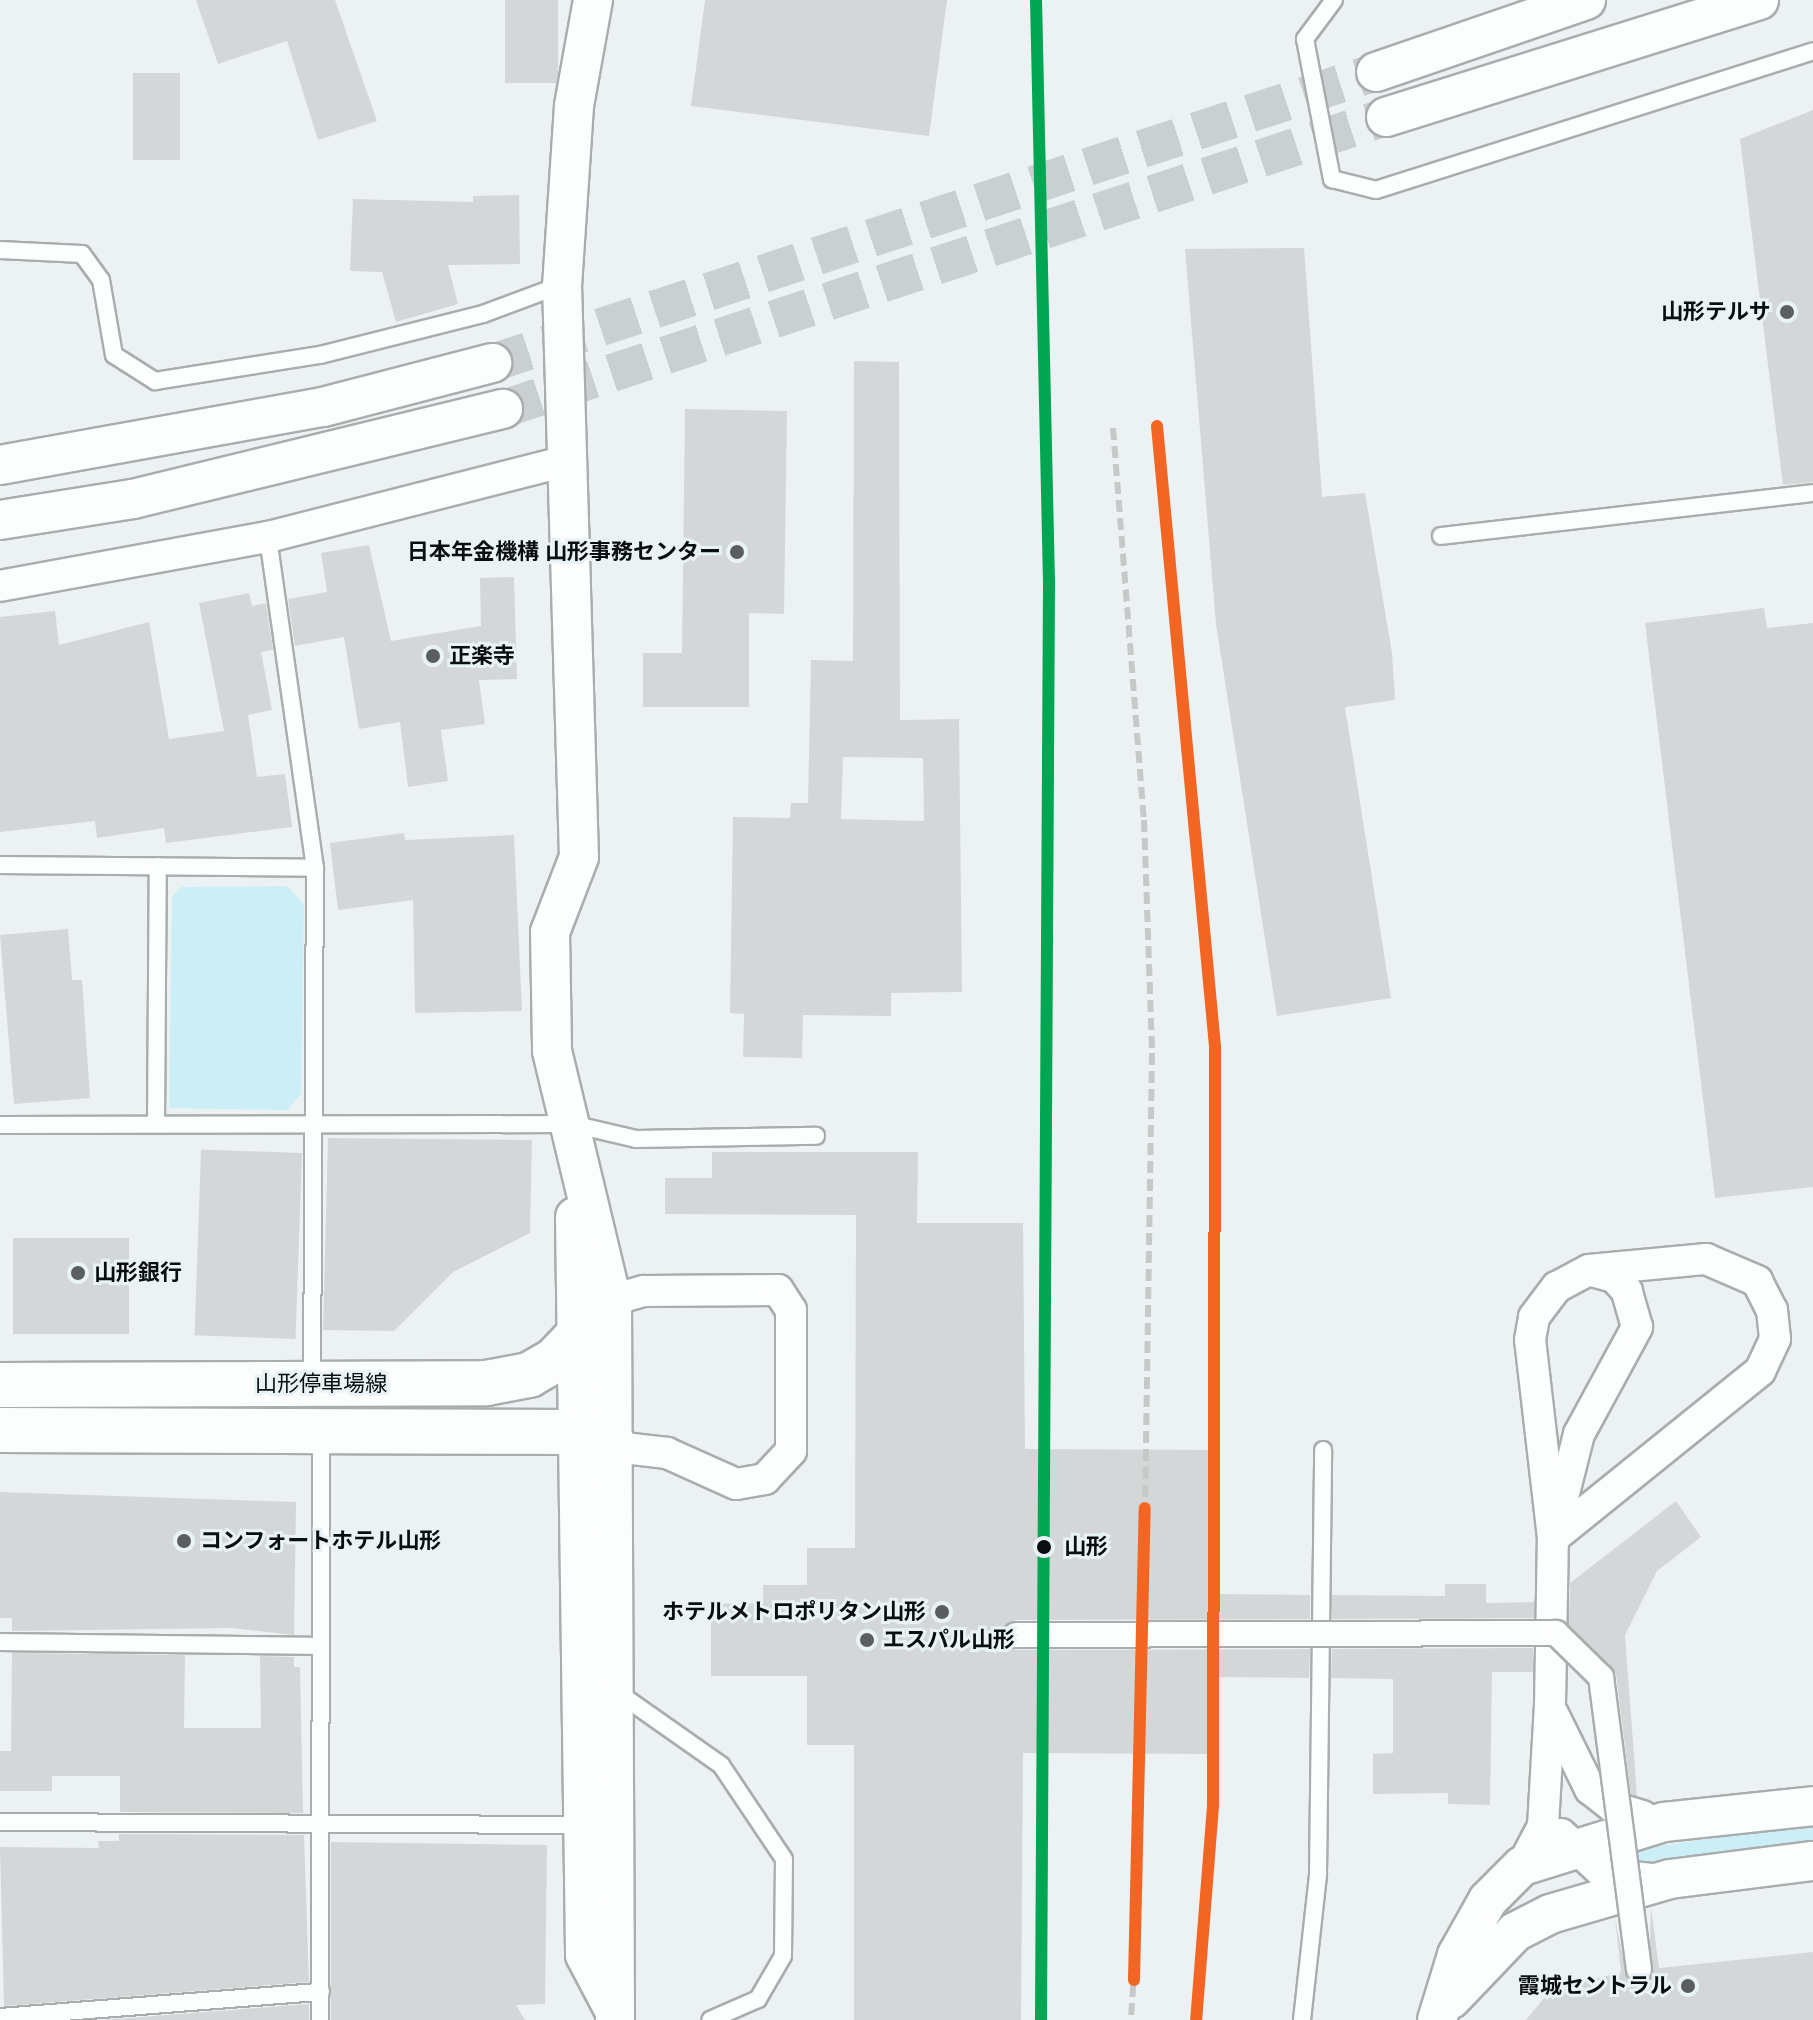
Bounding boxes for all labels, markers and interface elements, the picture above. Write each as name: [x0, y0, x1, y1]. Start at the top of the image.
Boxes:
place label: 山形テルサ: [1661, 299, 1771, 325]
marker: 山形テルサ: [1778, 303, 1796, 321]
place label: 日本年金機構 山形事務センター: [407, 539, 721, 565]
marker: 日本年金機構 山形事務センター: [728, 543, 746, 561]
place label: 正楽寺: [449, 643, 515, 669]
marker: 正楽寺: [424, 647, 442, 665]
place label: 山形銀行: [94, 1260, 182, 1286]
marker: 山形銀行: [69, 1264, 87, 1282]
street label: 山形停車場線: [255, 1371, 387, 1397]
place label: コンフォートホテル山形: [200, 1528, 442, 1554]
marker: コンフォートホテル山形: [175, 1532, 193, 1550]
marker: 山形: [1031, 1534, 1057, 1560]
place label: 山形: [1064, 1534, 1108, 1560]
place label: ホテルメトロポリタン山形: [662, 1599, 926, 1625]
marker: ホテルメトロポリタン山形: [933, 1603, 951, 1621]
place label: エスパル山形: [883, 1627, 1015, 1653]
marker: エスパル山形: [858, 1631, 876, 1649]
place label: 霞城セントラル: [1518, 1973, 1672, 1999]
marker: 霞城セントラル: [1679, 1977, 1697, 1995]

